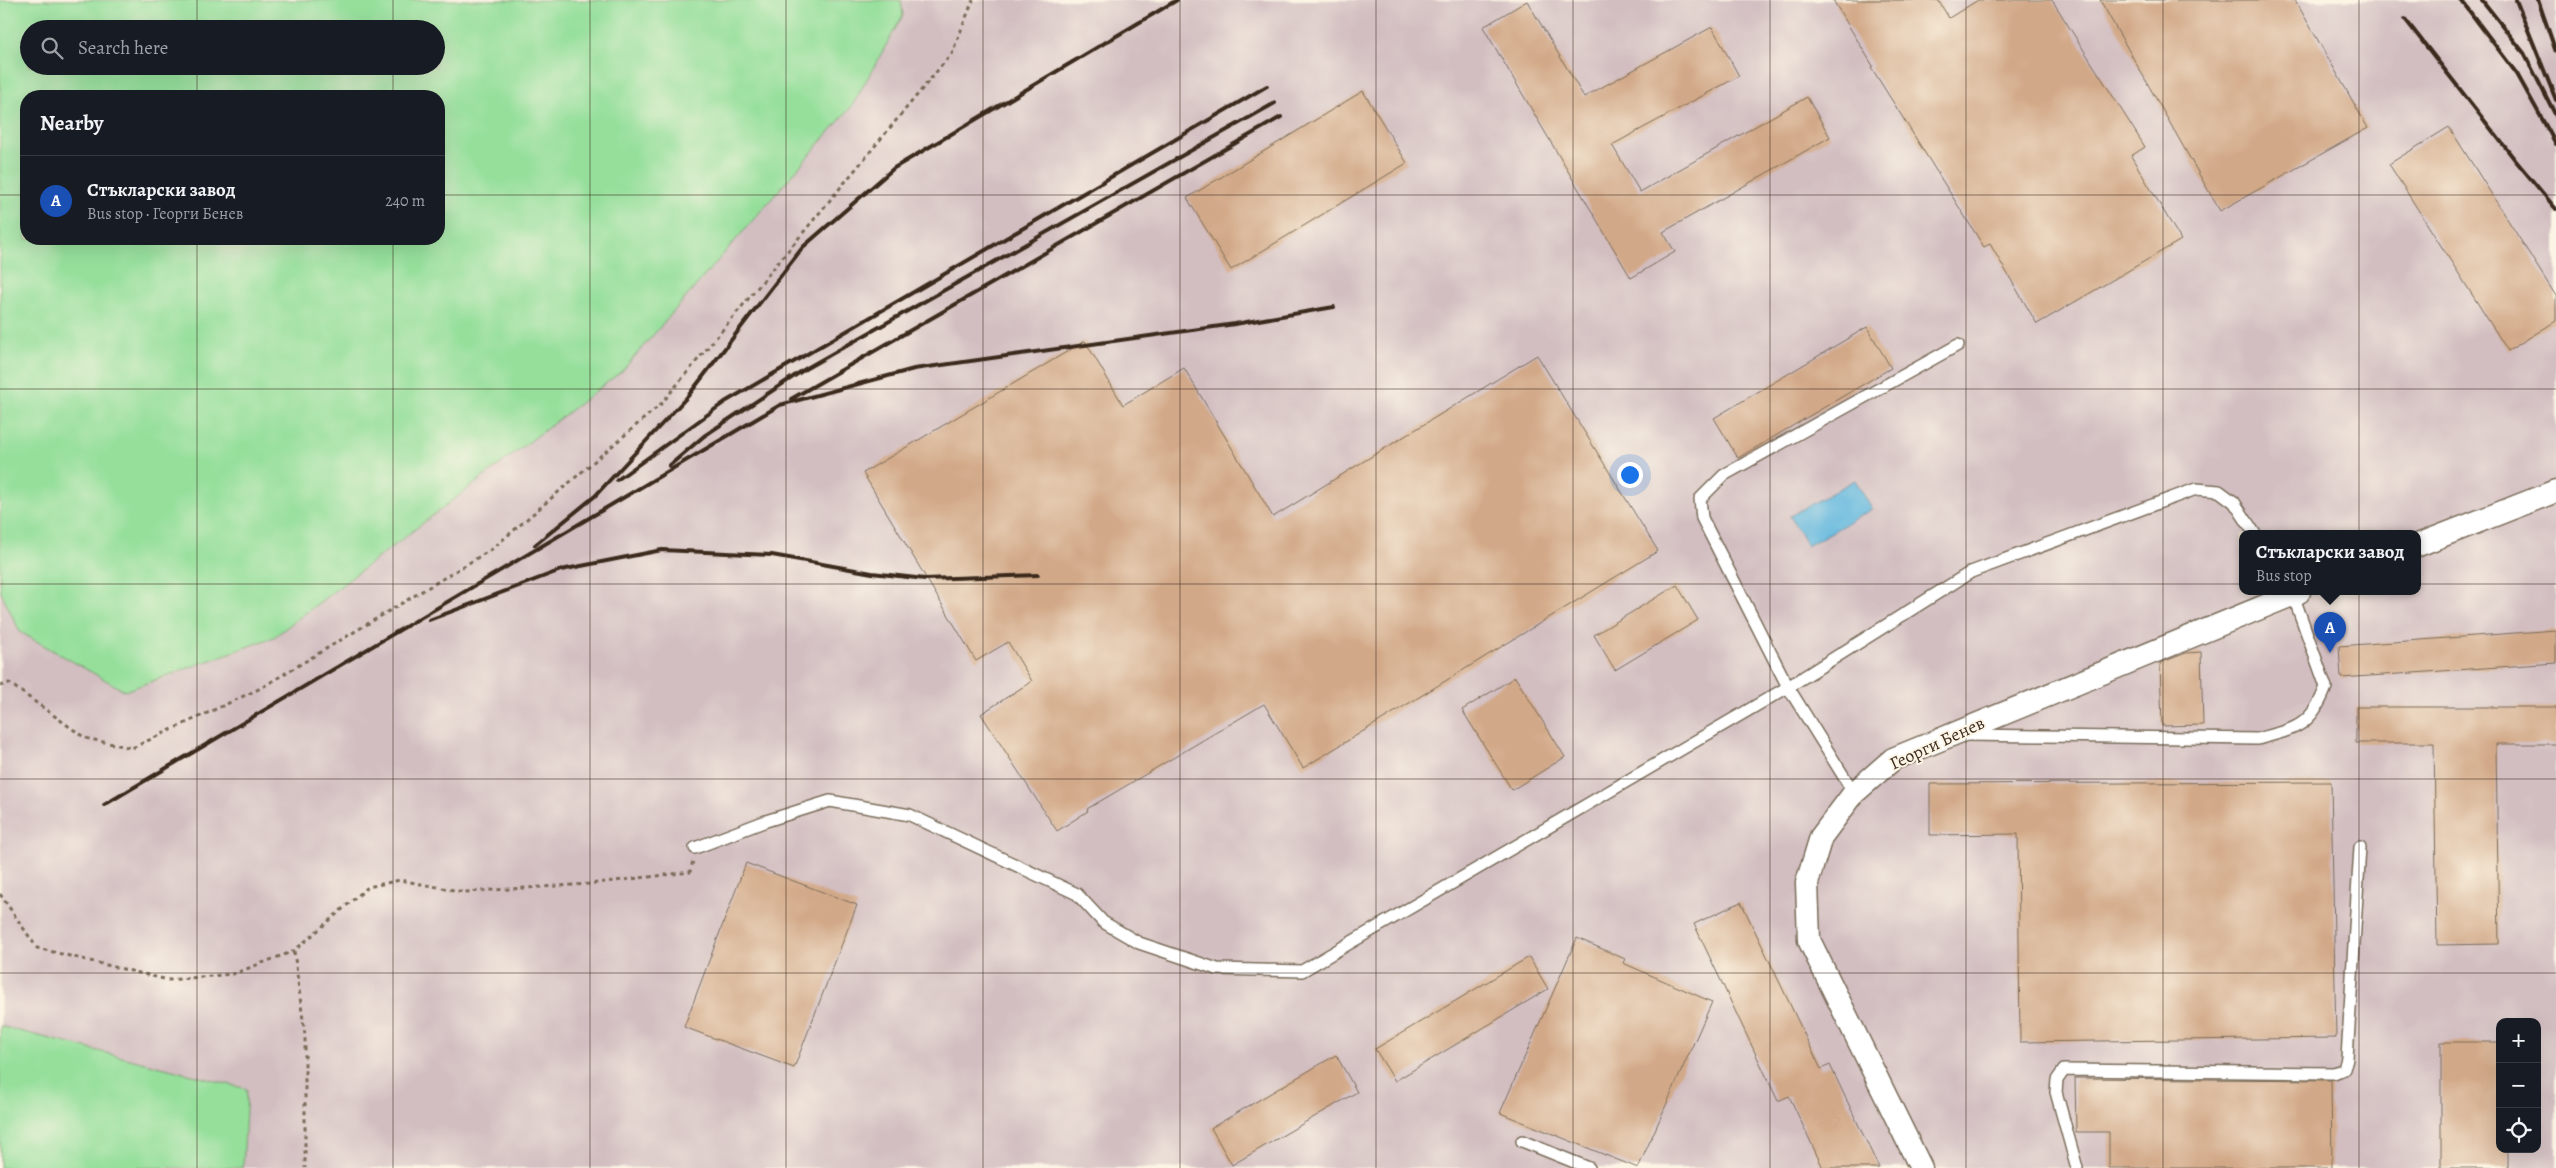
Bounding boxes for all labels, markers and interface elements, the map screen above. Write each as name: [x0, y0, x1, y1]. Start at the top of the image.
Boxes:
search box: [20, 20, 445, 75]
icon: search: [38, 34, 66, 62]
text: Search here: [78, 35, 168, 61]
text: Nearby: [40, 109, 103, 137]
text: Стъкларски завод: [87, 177, 236, 203]
text: A: [51, 190, 61, 212]
text: 240 m: [385, 190, 425, 212]
text: Bus stop · Георги Бенев: [87, 203, 243, 225]
your location: [1617, 462, 1643, 488]
popup: [2239, 530, 2421, 595]
text: Стъкларски завод: [2256, 539, 2404, 565]
text: Bus stop: [2256, 565, 2312, 587]
pin: A: [2314, 612, 2346, 653]
street label: Георги Бенев: [1886, 711, 1988, 775]
map controls: [2496, 1018, 2541, 1153]
button: +: [2496, 1018, 2541, 1063]
button: −: [2496, 1063, 2541, 1108]
button: locate: [2496, 1108, 2541, 1153]

